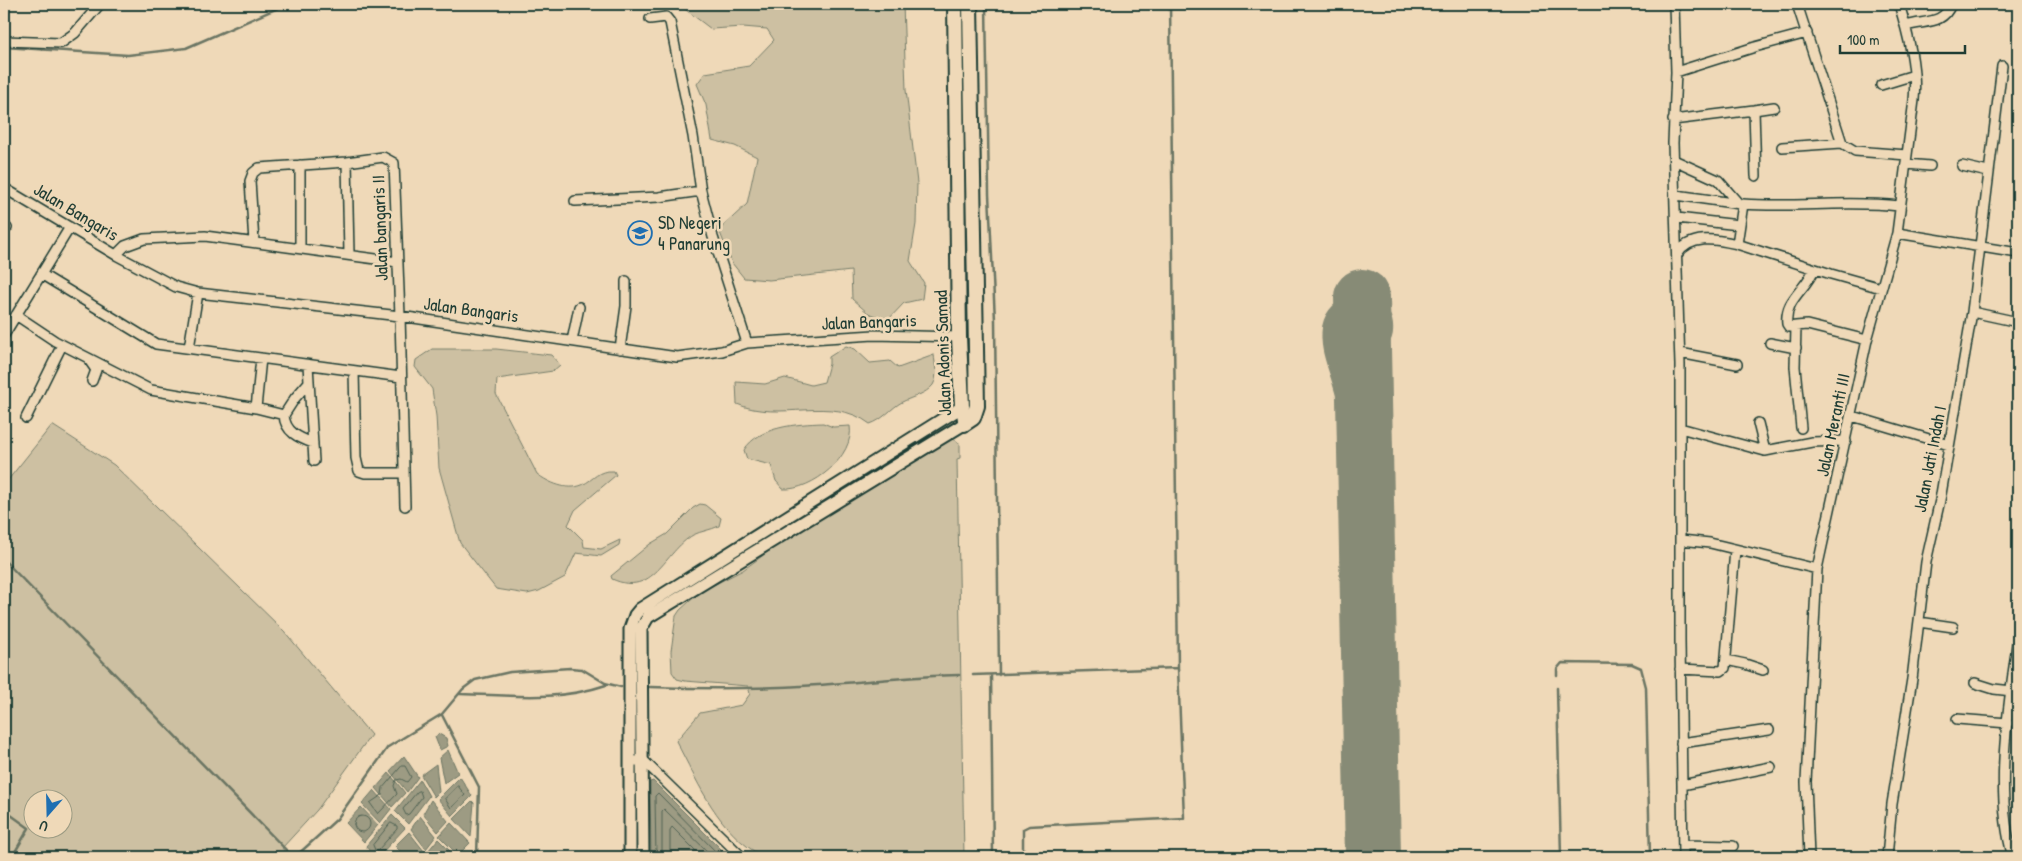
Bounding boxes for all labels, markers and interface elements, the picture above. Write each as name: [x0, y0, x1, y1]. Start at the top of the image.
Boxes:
scale bar: [1840, 22, 1964, 54]
text: 100 m: [1847, 29, 1880, 50]
street label: Jalan bangaris II: [365, 175, 394, 281]
street label: Jalan Bangaris: [29, 176, 124, 247]
place label: SD Negeri 4 Panarung: [658, 210, 730, 256]
school or university icon: SD Negeri 4 Panarung: [627, 220, 653, 246]
street label: Jalan Adonis Samad: [928, 290, 957, 416]
street label: Jalan Bangaris: [422, 291, 520, 329]
street label: Jalan Bangaris: [821, 307, 917, 336]
street label: Jalan Meranti III: [1809, 371, 1856, 479]
street label: Jalan Jati Indah I: [1907, 403, 1952, 514]
north arrow: [22, 788, 72, 838]
text: U: [36, 816, 50, 837]

